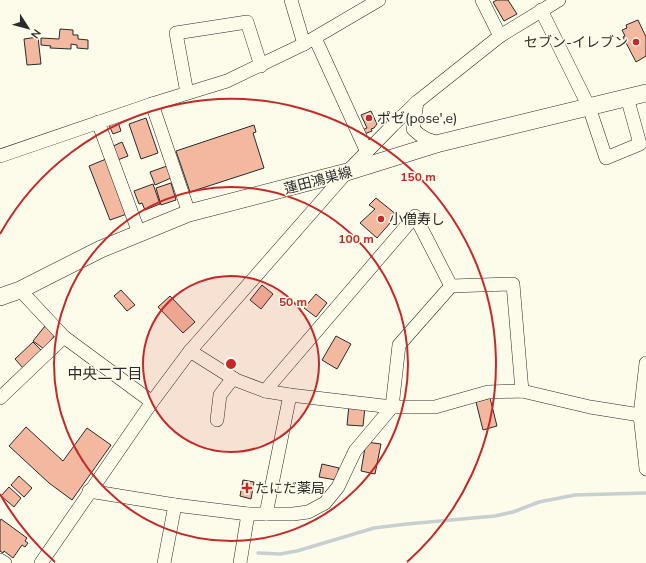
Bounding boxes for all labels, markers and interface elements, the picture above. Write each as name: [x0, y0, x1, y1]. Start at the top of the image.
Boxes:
north arrow: [8, 8, 48, 48]
text: N: [27, 26, 44, 41]
place label: セブン-イレブン: [524, 33, 628, 52]
marker: セブン-イレブン: [631, 37, 641, 47]
place label: ポゼ(pose',e): [377, 109, 457, 128]
marker: ポゼ(pose',e): [364, 113, 374, 123]
street label: 蓮田鴻巣線: [282, 162, 354, 199]
text: 150 m: [400, 169, 436, 185]
place label: 小僧寿し: [389, 210, 445, 229]
marker: 小僧寿し: [376, 214, 386, 224]
text: 100 m: [338, 231, 374, 247]
text: 50 m: [279, 294, 307, 310]
centre of rings: [224, 357, 238, 371]
district label: 中央二丁目: [67, 364, 143, 384]
place label: たにだ薬局: [255, 479, 325, 498]
marker: たにだ薬局: [242, 483, 252, 493]

